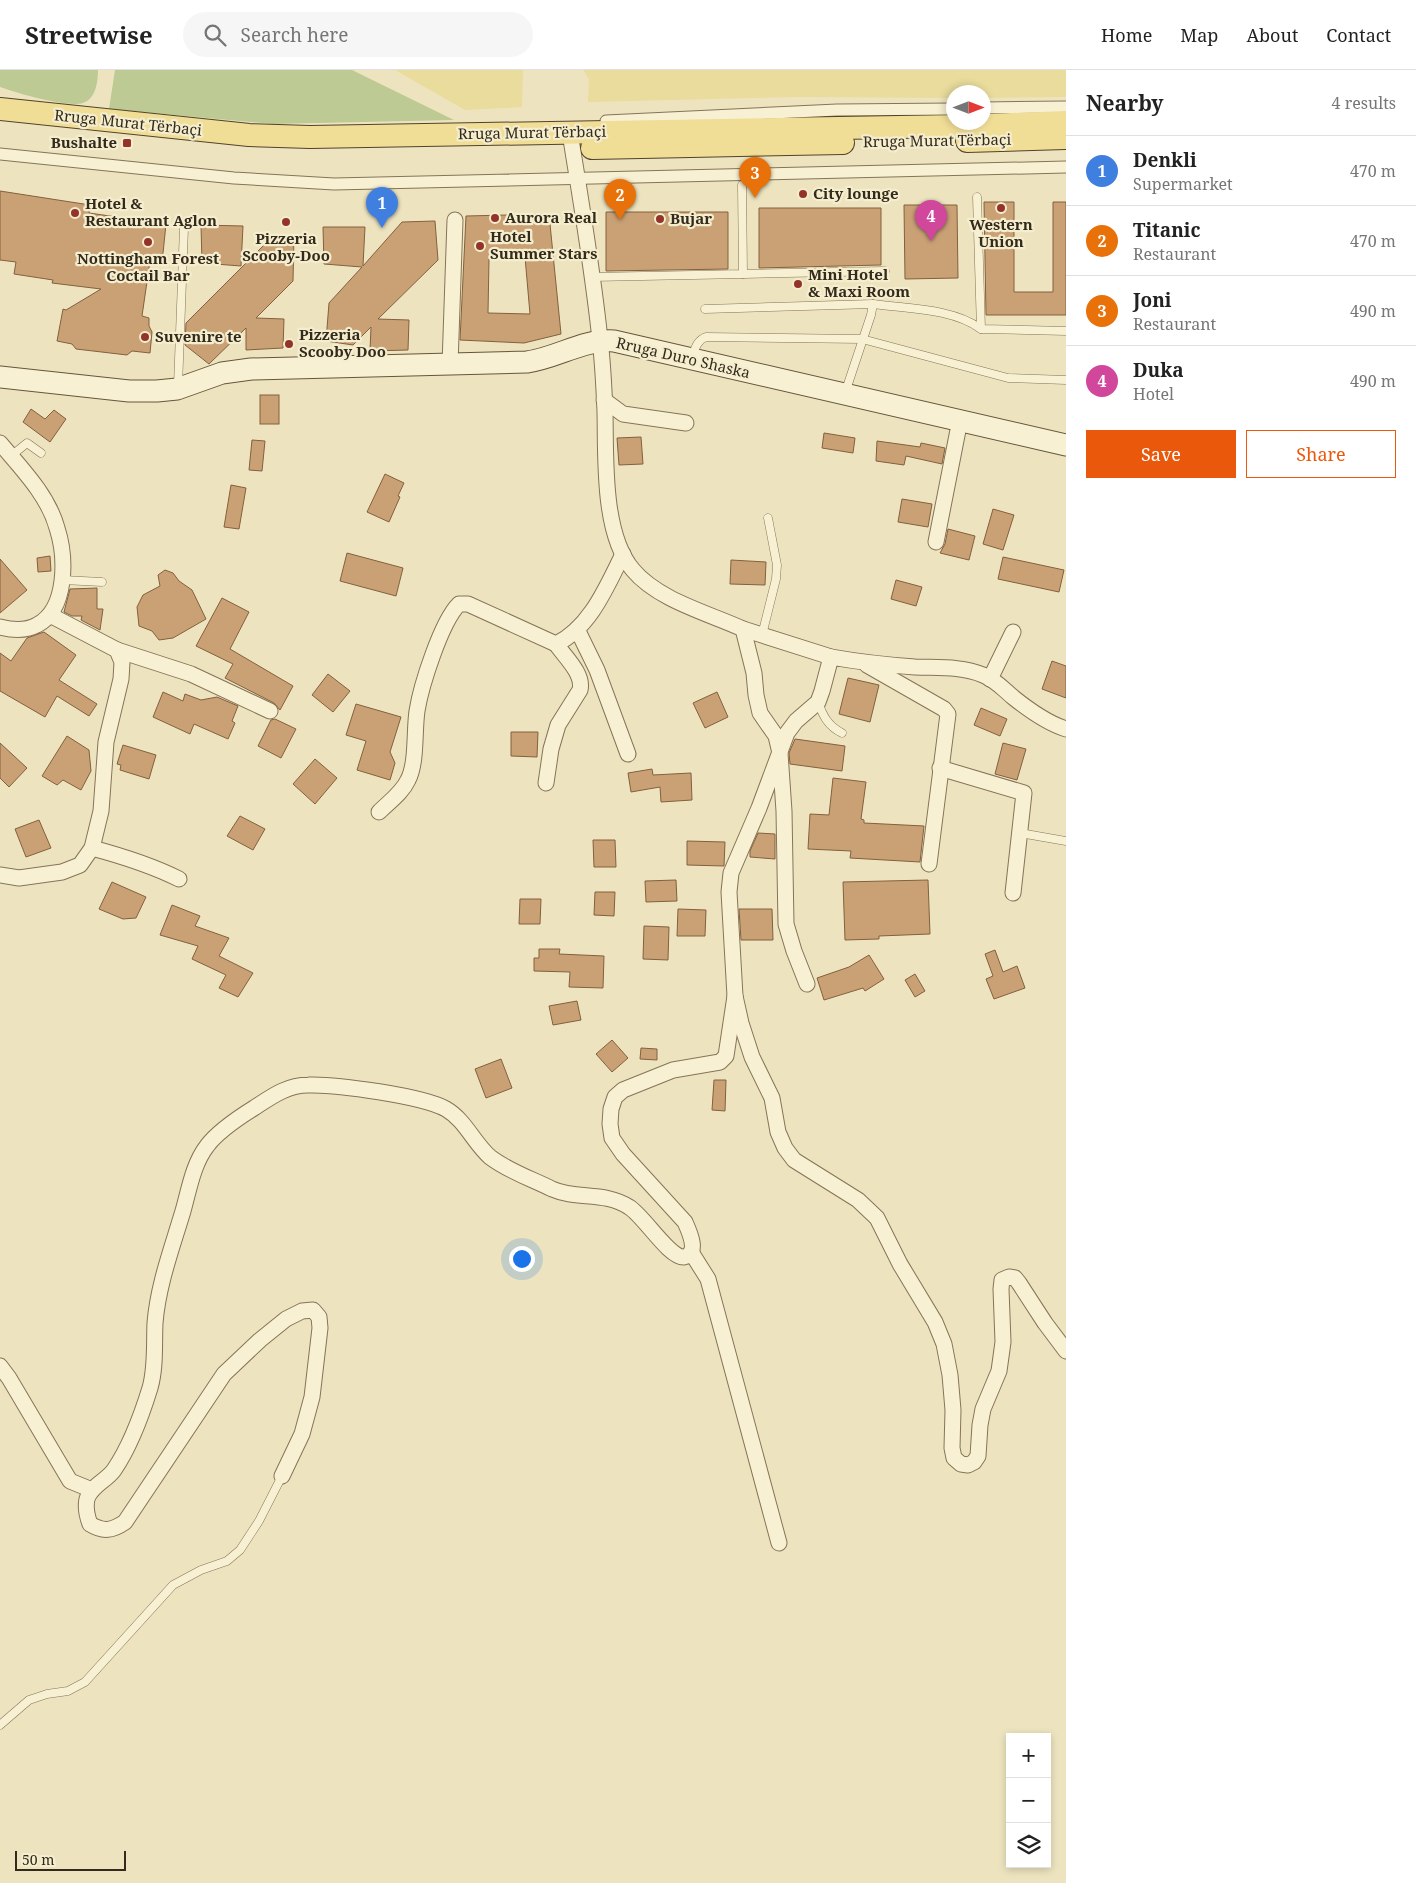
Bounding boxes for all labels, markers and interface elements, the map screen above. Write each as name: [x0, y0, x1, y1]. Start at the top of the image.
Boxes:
search box: [183, 12, 533, 57]
text: Streetwise: [25, 18, 153, 51]
icon: search: [201, 21, 229, 49]
text: Search here: [241, 22, 348, 48]
text: Home: [1101, 23, 1152, 47]
text: Map: [1180, 23, 1218, 47]
text: About: [1246, 23, 1298, 47]
text: Contact: [1326, 23, 1391, 47]
north arrow: [946, 85, 991, 130]
text: Nearby: [1086, 89, 1164, 117]
text: 4 results: [1332, 92, 1396, 114]
street label: Rruga Murat Tërbaçi: [53, 104, 203, 140]
street label: Rruga Murat Tërbaçi: [458, 121, 606, 143]
street label: Rruga Murat Tërbaçi: [863, 129, 1011, 151]
place label: Bushalte: [51, 132, 117, 152]
marker: Bushalte: [121, 137, 133, 149]
text: Denkli: [1133, 147, 1197, 173]
pin: 3: [739, 157, 771, 198]
text: 1: [1097, 160, 1107, 182]
text: 470 m: [1350, 160, 1396, 182]
text: Supermarket: [1133, 173, 1233, 195]
pin: 2: [604, 179, 636, 220]
place label: City lounge: [813, 183, 898, 203]
pin: 1: [366, 187, 398, 228]
marker: City lounge: [797, 188, 809, 200]
place label: Hotel & Restaurant Aglon: [85, 193, 217, 230]
pin: 4: [915, 200, 947, 241]
marker: Western Union: [995, 202, 1007, 214]
marker: Hotel & Restaurant Aglon: [69, 207, 81, 219]
place label: Aurora Real: [505, 207, 598, 227]
place label: Bujar: [670, 208, 712, 228]
marker: Aurora Real: [489, 212, 501, 224]
marker: Bujar: [654, 213, 666, 225]
place label: Western Union: [969, 214, 1033, 251]
marker: Pizzeria Scooby-Doo: [280, 216, 292, 228]
text: Titanic: [1133, 217, 1201, 243]
place label: Hotel Summer Stars: [490, 226, 597, 263]
place label: Pizzeria Scooby-Doo: [242, 228, 330, 265]
text: 2: [1097, 230, 1107, 252]
text: 470 m: [1350, 230, 1396, 252]
marker: Nottingham Forest Coctail Bar: [142, 236, 154, 248]
marker: Hotel Summer Stars: [474, 240, 486, 252]
text: Restaurant: [1133, 243, 1216, 265]
place label: Nottingham Forest Coctail Bar: [77, 248, 219, 285]
place label: Mini Hotel & Maxi Room: [808, 264, 910, 301]
marker: Mini Hotel & Maxi Room: [792, 278, 804, 290]
text: Joni: [1133, 287, 1172, 313]
text: 3: [1097, 300, 1107, 322]
text: 490 m: [1350, 300, 1396, 322]
text: Restaurant: [1133, 313, 1216, 335]
place label: Pizzeria Scooby Doo: [299, 324, 386, 361]
place label: Suvenire te: [155, 326, 242, 346]
marker: Suvenire te: [139, 331, 151, 343]
street label: Rruga Duro Shaska: [614, 332, 752, 382]
marker: Pizzeria Scooby Doo: [283, 338, 295, 350]
text: Duka: [1133, 357, 1184, 383]
text: 4: [1097, 370, 1107, 392]
text: 490 m: [1350, 370, 1396, 392]
text: Hotel: [1133, 383, 1174, 405]
button: Save: [1086, 430, 1236, 478]
button: Share: [1246, 430, 1396, 478]
your location: [509, 1246, 535, 1272]
map controls: [1006, 1733, 1051, 1868]
button: +: [1006, 1733, 1051, 1778]
button: −: [1006, 1778, 1051, 1823]
button: layers: [1006, 1823, 1051, 1868]
scale bar: [15, 1848, 126, 1871]
text: 50 m: [22, 1850, 55, 1869]

